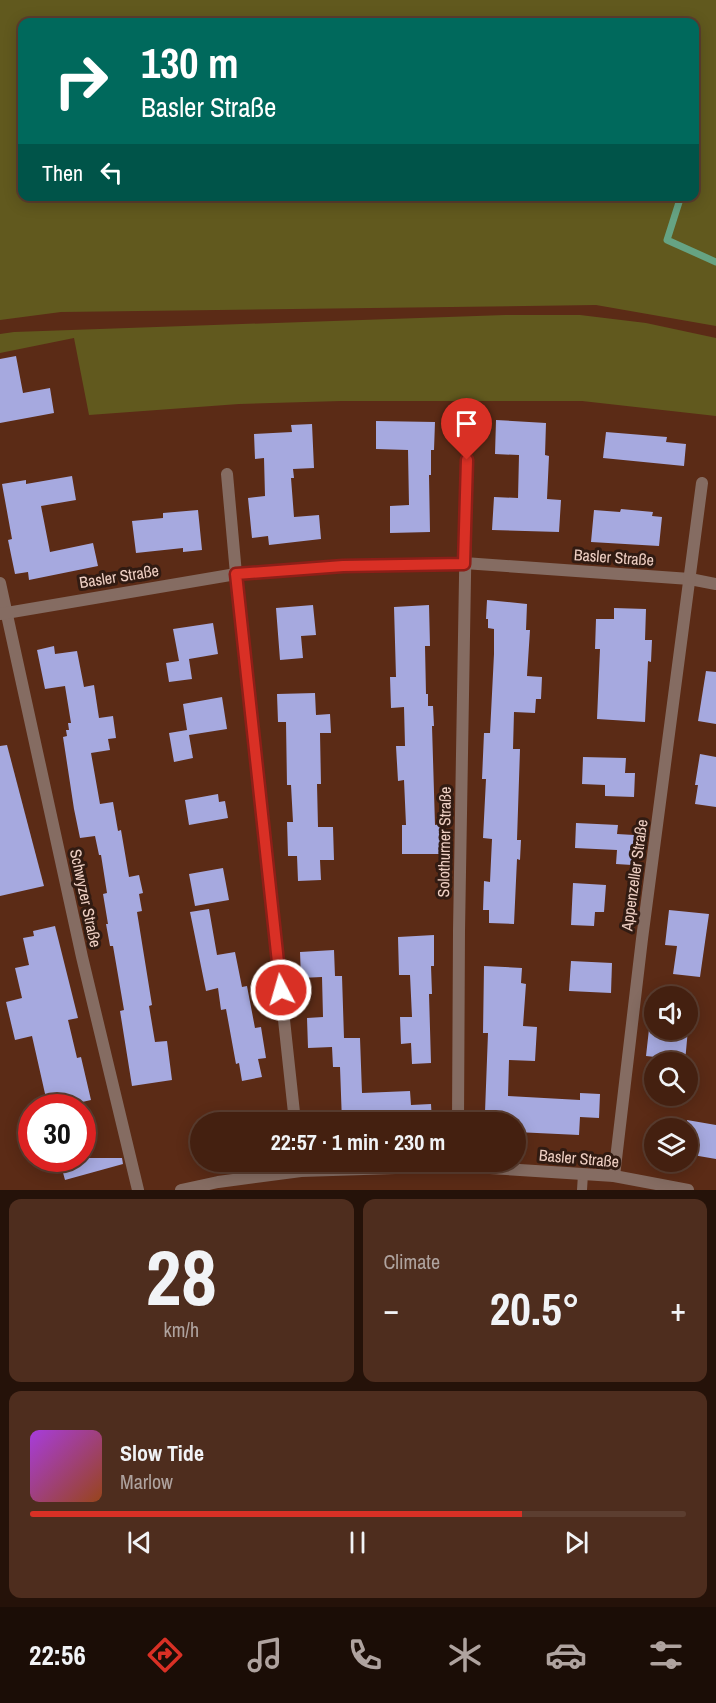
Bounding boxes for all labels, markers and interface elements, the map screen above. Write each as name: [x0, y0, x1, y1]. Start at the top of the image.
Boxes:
text: 130 m: [141, 35, 239, 91]
icon: right: [42, 42, 120, 120]
text: Basler Straße: [141, 89, 276, 125]
icon: left: [95, 156, 128, 189]
text: Then: [42, 158, 83, 188]
pin: [441, 398, 492, 460]
icon: arrive: [450, 407, 483, 440]
street label: Basler Straße: [573, 543, 655, 571]
street label: Basler Straße: [78, 559, 160, 593]
street label: Solothurner Straße: [432, 786, 456, 898]
street label: Appenzeller Straße: [615, 818, 653, 933]
street label: Schwyzer Straße: [65, 847, 107, 949]
position arrow: [249, 958, 313, 1022]
map controls: [644, 986, 698, 1172]
button: sound: [644, 986, 698, 1040]
button: search: [644, 1052, 698, 1106]
speed limit sign: 30: [18, 1094, 96, 1172]
button: layers: [644, 1118, 698, 1172]
text: 22:57 · 1 min · 230 m: [271, 1127, 445, 1157]
street label: Basler Straße: [538, 1144, 620, 1172]
text: 28: [146, 1224, 217, 1329]
text: Climate: [384, 1248, 440, 1275]
text: 20.5°: [490, 1278, 580, 1339]
text: −: [384, 1287, 399, 1331]
text: +: [670, 1287, 686, 1331]
text: km/h: [163, 1316, 199, 1343]
text: Slow Tide: [120, 1438, 204, 1468]
text: Marlow: [120, 1468, 173, 1495]
icon: previous: [123, 1526, 156, 1559]
icon: pause: [341, 1526, 374, 1559]
icon: next: [560, 1526, 593, 1559]
icon: directions: [144, 1634, 186, 1676]
icon: music: [244, 1634, 286, 1676]
icon: phone: [344, 1634, 386, 1676]
icon: climate: [444, 1634, 486, 1676]
icon: car: [545, 1634, 587, 1676]
icon: filters: [645, 1634, 687, 1676]
text: 22:56: [29, 1637, 86, 1673]

